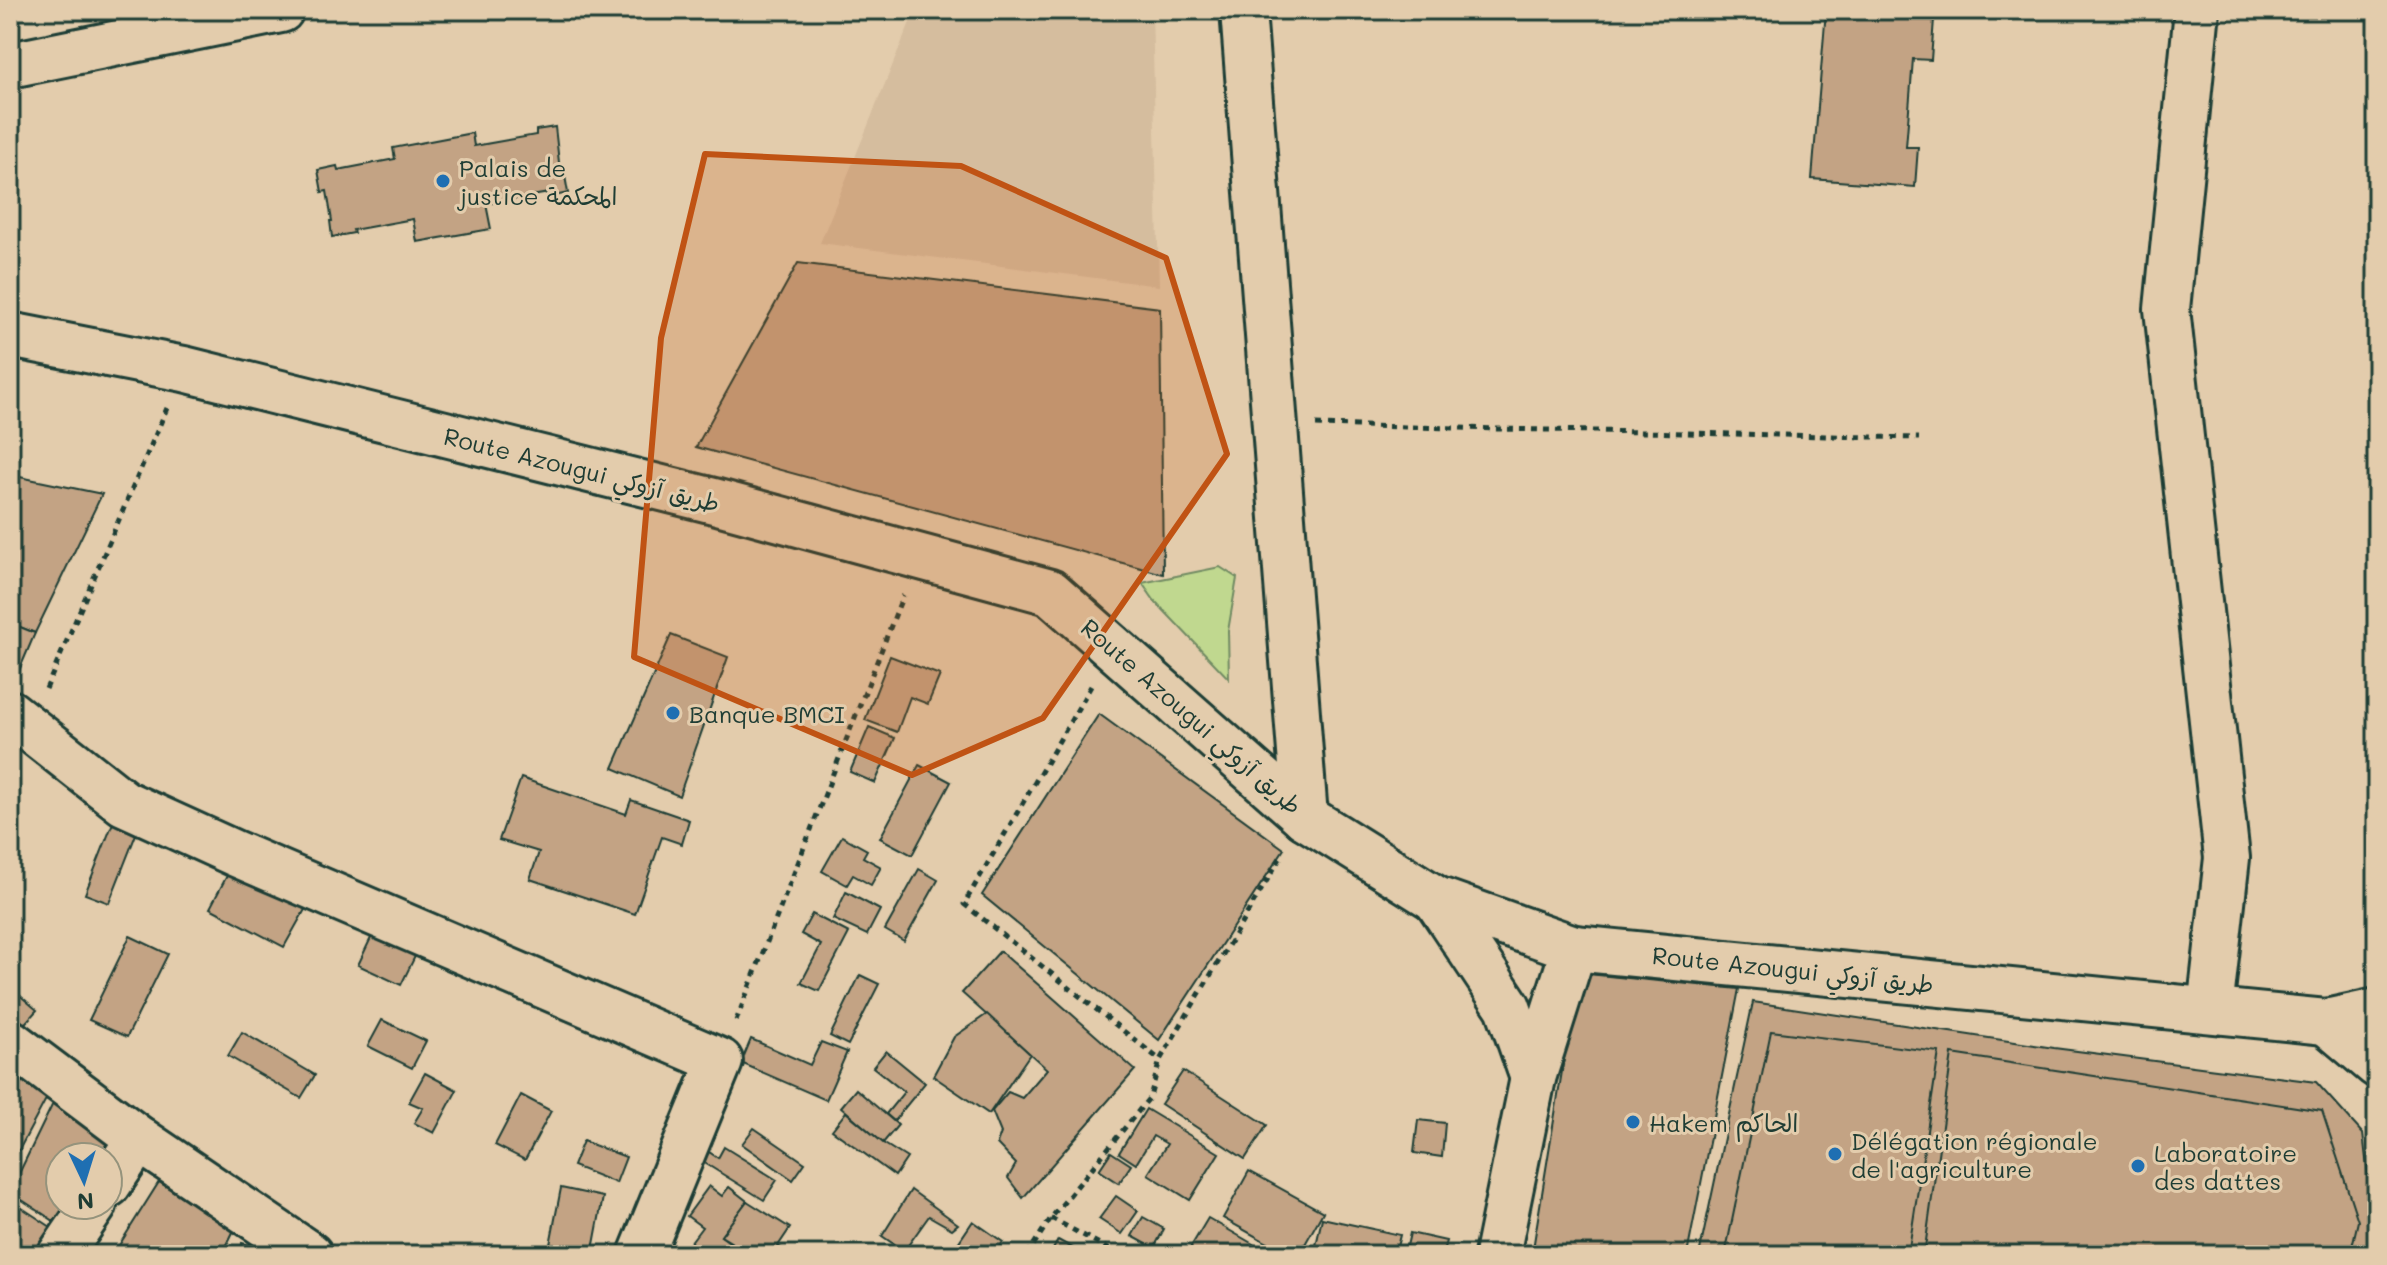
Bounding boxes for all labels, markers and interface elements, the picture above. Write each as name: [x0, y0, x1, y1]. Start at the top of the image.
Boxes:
place label: Palais de justice المحكمة: [457, 152, 617, 211]
marker: Palais de justice المحكمة: [434, 172, 452, 190]
street label: Route Azougui طريق آزوكي: [439, 420, 723, 525]
street label: Route Azougui طريق آزوكي: [1070, 611, 1309, 826]
place label: Banque BMCI: [689, 698, 845, 729]
marker: Banque BMCI: [664, 704, 682, 722]
street label: Route Azougui طريق آزوكي: [1650, 939, 1935, 1006]
place label: Hakem الحاكم: [1649, 1107, 1799, 1142]
marker: Hakem الحاكم: [1624, 1113, 1642, 1131]
place label: Délégation régionale de l'agriculture: [1851, 1125, 2098, 1184]
place label: Laboratoire des dattes: [2154, 1137, 2297, 1196]
north arrow: [44, 1141, 124, 1221]
marker: Délégation régionale de l'agriculture: [1826, 1145, 1844, 1163]
marker: Laboratoire des dattes: [2129, 1157, 2147, 1175]
text: N: [76, 1186, 95, 1216]

